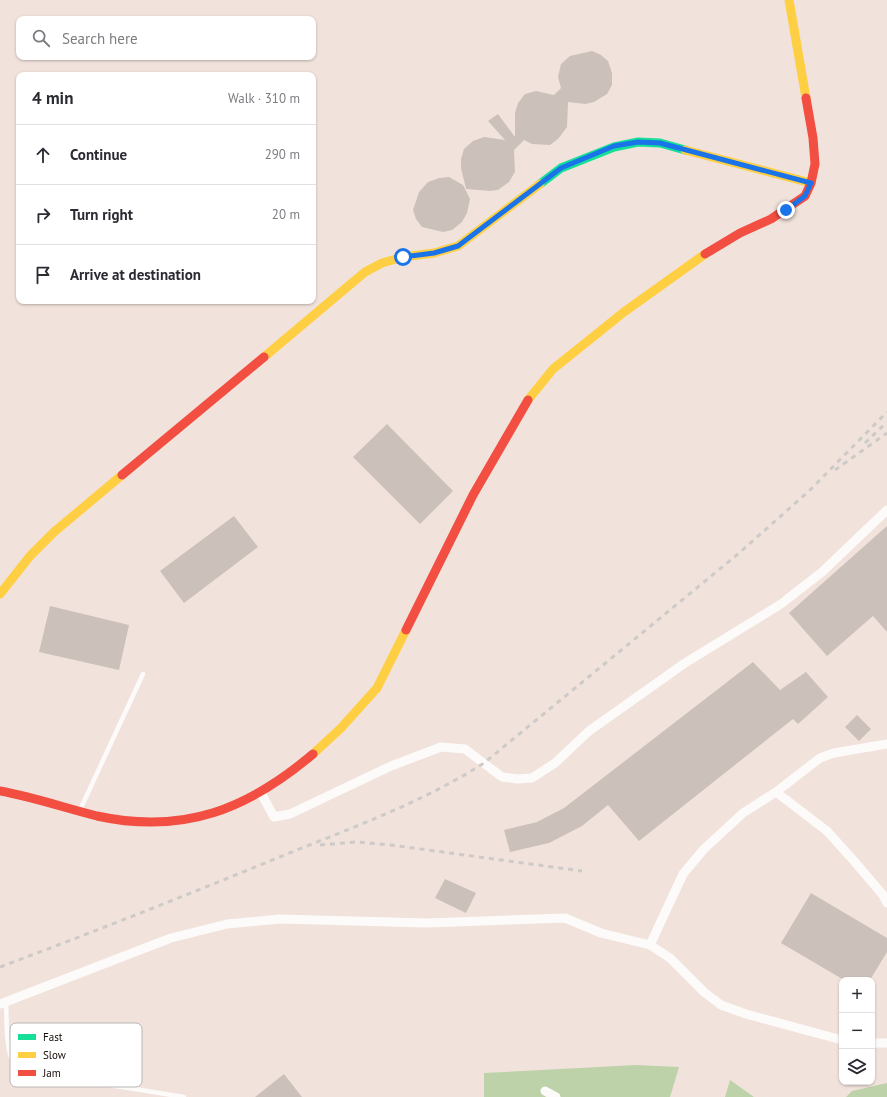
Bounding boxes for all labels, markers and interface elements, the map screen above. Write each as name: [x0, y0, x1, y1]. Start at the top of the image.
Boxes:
search box: [16, 16, 316, 60]
icon: search: [30, 27, 52, 49]
text: Search here: [62, 29, 138, 48]
text: 4 min: [32, 87, 73, 109]
text: Walk · 310 m: [228, 90, 300, 107]
icon: ahead: [32, 144, 54, 166]
text: Continue: [70, 145, 127, 164]
text: 290 m: [265, 146, 300, 163]
route end: [777, 201, 795, 219]
icon: right: [32, 204, 54, 226]
text: Turn right: [70, 205, 133, 224]
text: 20 m: [272, 206, 300, 223]
route start: [394, 248, 412, 266]
icon: arrive: [32, 264, 54, 286]
text: Arrive at destination: [70, 265, 201, 284]
map controls: [839, 977, 875, 1085]
button: +: [839, 977, 875, 1013]
button: −: [839, 1013, 875, 1049]
legend: [10, 1023, 142, 1087]
text: Fast: [43, 1030, 63, 1044]
text: Slow: [43, 1048, 66, 1062]
button: layers: [839, 1049, 875, 1085]
text: Jam: [42, 1066, 61, 1080]

